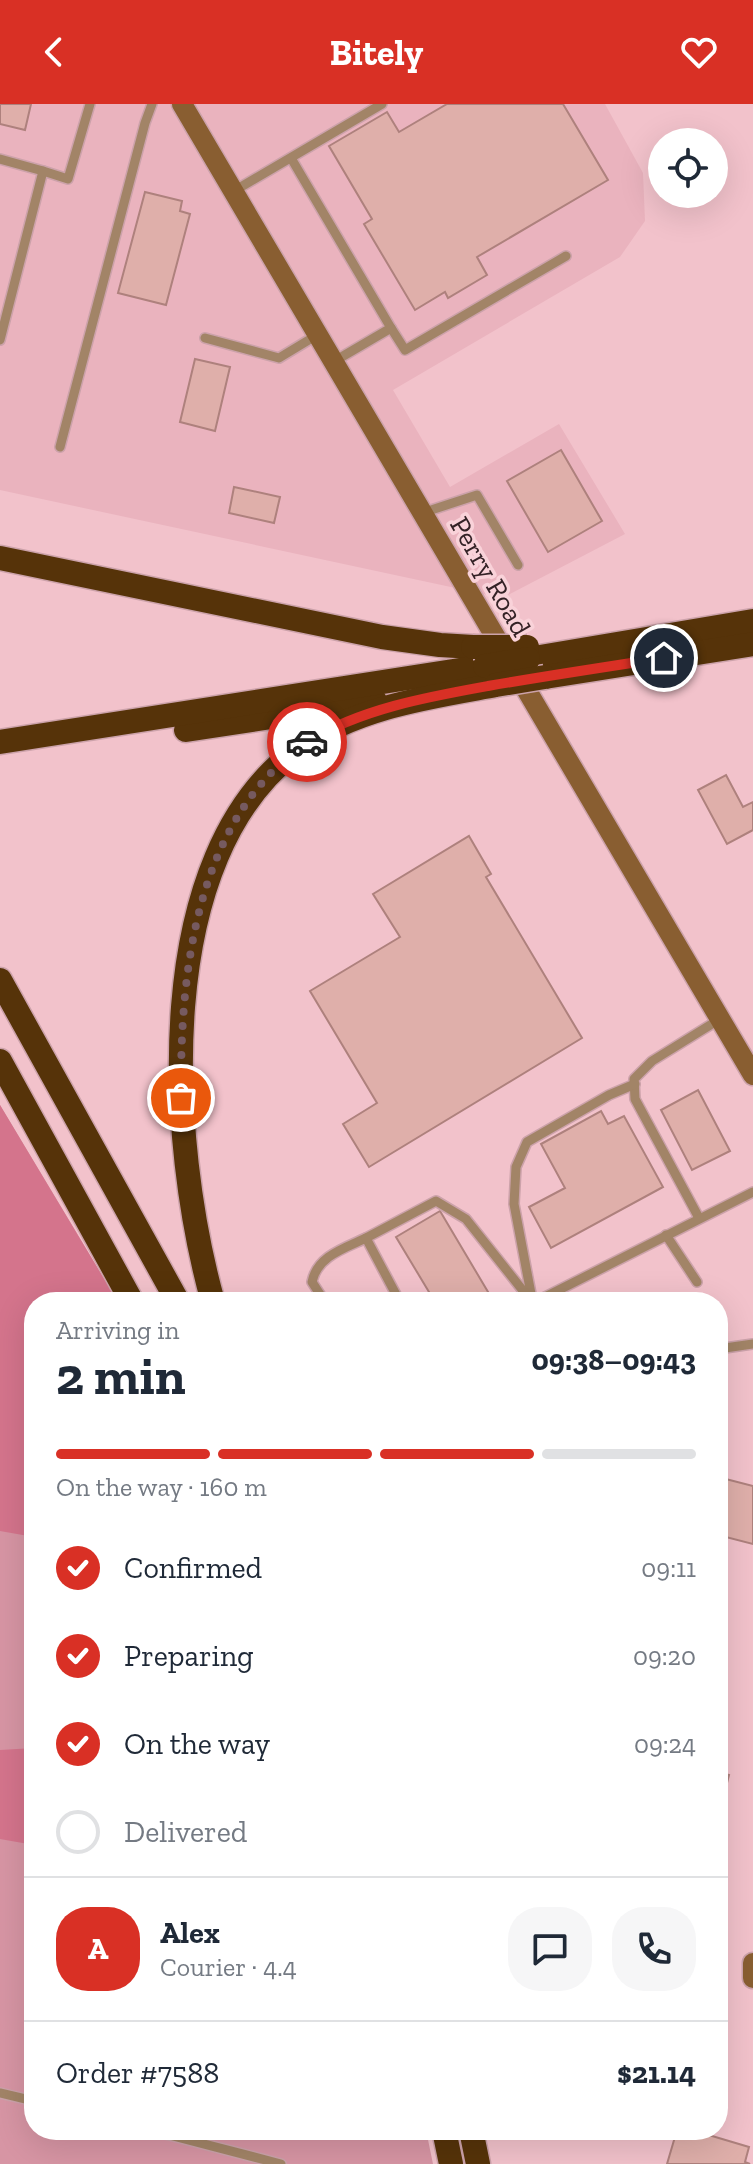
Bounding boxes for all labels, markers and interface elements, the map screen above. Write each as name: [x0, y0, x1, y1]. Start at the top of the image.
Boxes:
icon: back: [32, 30, 76, 74]
icon: heart: [677, 30, 721, 74]
text: Bitely: [330, 31, 423, 74]
map controls: [648, 128, 728, 208]
button: locate: [648, 128, 728, 208]
street label: Perry Road: [443, 511, 538, 642]
pin: [630, 624, 698, 692]
icon: home: [642, 636, 686, 680]
courier: [267, 702, 347, 782]
icon: car: [285, 720, 329, 764]
pin: [147, 1064, 215, 1132]
icon: bag: [159, 1076, 203, 1120]
text: Arriving in: [56, 1314, 179, 1346]
text: 09:38–09:43: [532, 1342, 696, 1378]
text: 2 min: [56, 1345, 186, 1407]
text: On the way · 160 m: [56, 1471, 267, 1503]
icon: check: [56, 1546, 100, 1590]
text: Confirmed: [124, 1550, 262, 1586]
text: 09:11: [641, 1552, 696, 1584]
icon: check: [56, 1634, 100, 1678]
text: Preparing: [124, 1638, 254, 1674]
text: 09:20: [633, 1640, 696, 1672]
icon: check: [56, 1722, 100, 1766]
text: On the way: [124, 1726, 270, 1762]
text: 09:24: [634, 1728, 696, 1760]
text: Delivered: [124, 1814, 247, 1850]
button: chat: [508, 1907, 592, 1991]
button: phone: [612, 1907, 696, 1991]
text: Alex: [160, 1915, 220, 1951]
text: A: [88, 1931, 108, 1967]
text: Courier · 4.4: [160, 1951, 297, 1983]
text: Order #7588: [56, 2055, 219, 2091]
text: $21.14: [617, 2055, 696, 2091]

